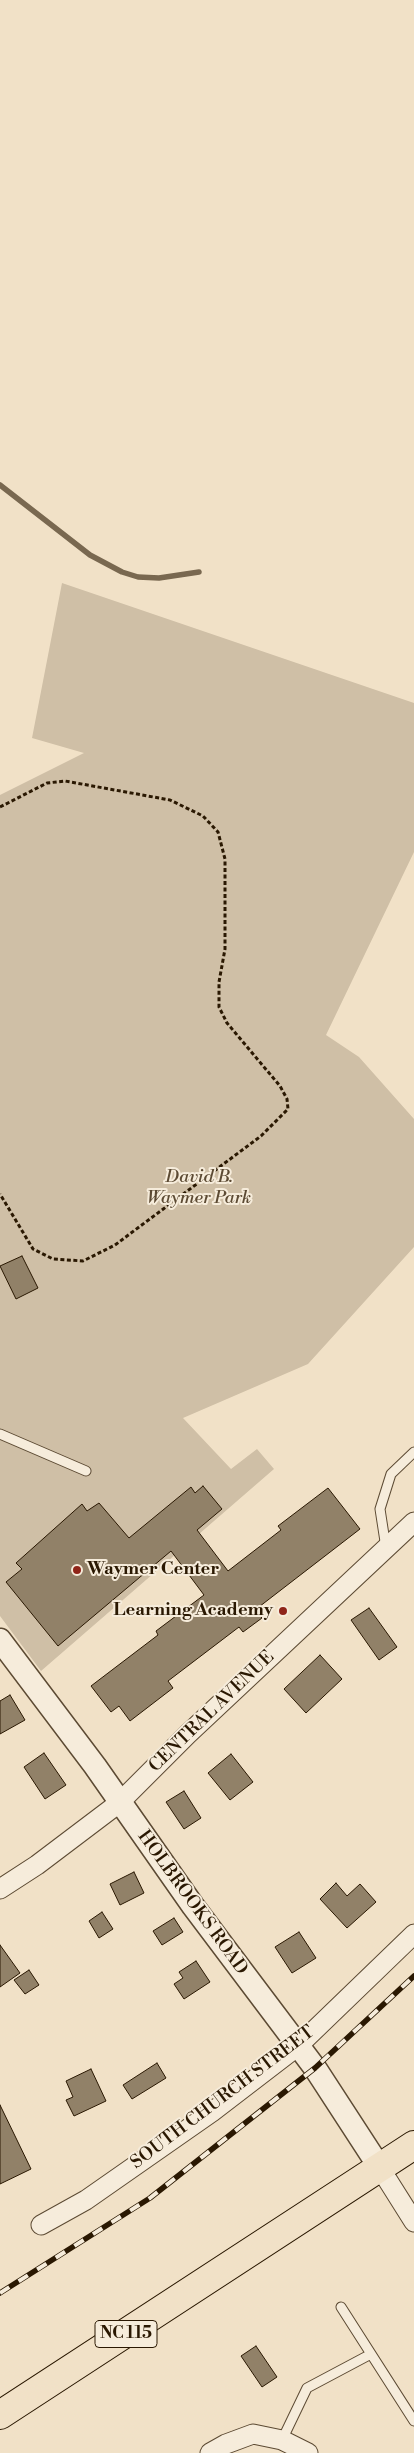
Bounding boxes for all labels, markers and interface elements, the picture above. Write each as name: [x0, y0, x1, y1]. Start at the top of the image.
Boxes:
park label: David B. Waymer Park: [147, 1167, 251, 1210]
place label: Waymer Center: [87, 1559, 219, 1581]
marker: Waymer Center: [71, 1564, 83, 1576]
place label: Learning Academy: [113, 1600, 273, 1622]
marker: Learning Academy: [277, 1605, 289, 1617]
street label: CENTRAL AVENUE: [145, 1647, 279, 1777]
street label: HOLBROOKS ROAD: [132, 1827, 252, 1979]
street label: SOUTH CHURCH STREET: [127, 2022, 319, 2174]
road number: NC 115: [95, 2320, 157, 2348]

